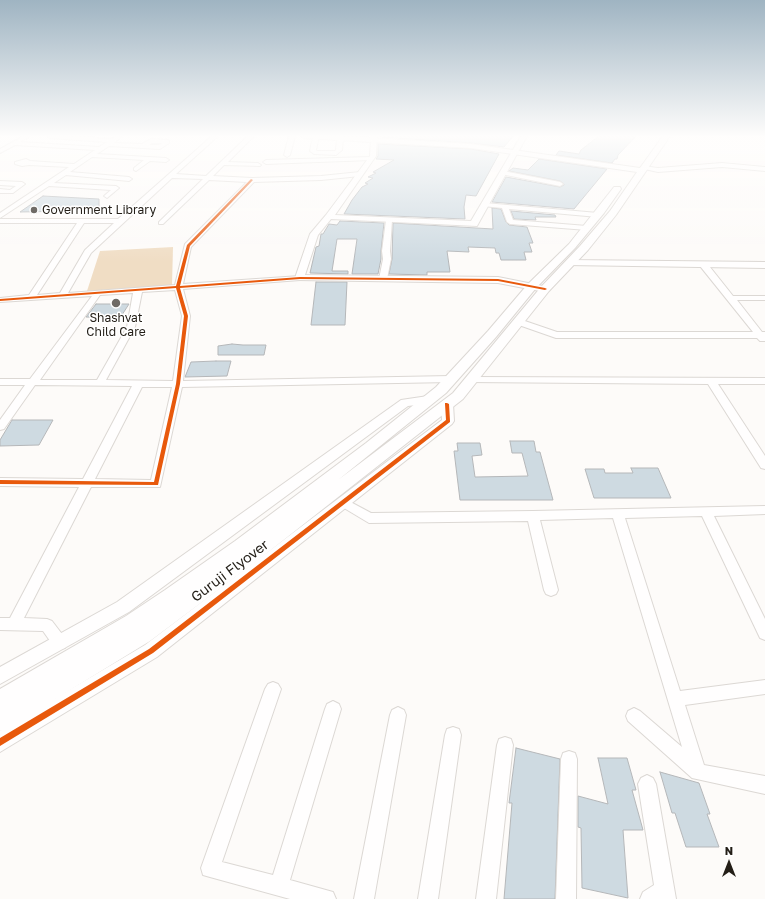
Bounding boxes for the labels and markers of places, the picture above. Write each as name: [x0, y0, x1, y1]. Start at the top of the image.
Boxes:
place label: Government Library: [42, 203, 156, 217]
marker: Government Library: [29, 205, 39, 215]
marker: Shashvat Child Care: [110, 297, 122, 309]
place label: Shashvat Child Care: [86, 311, 146, 339]

